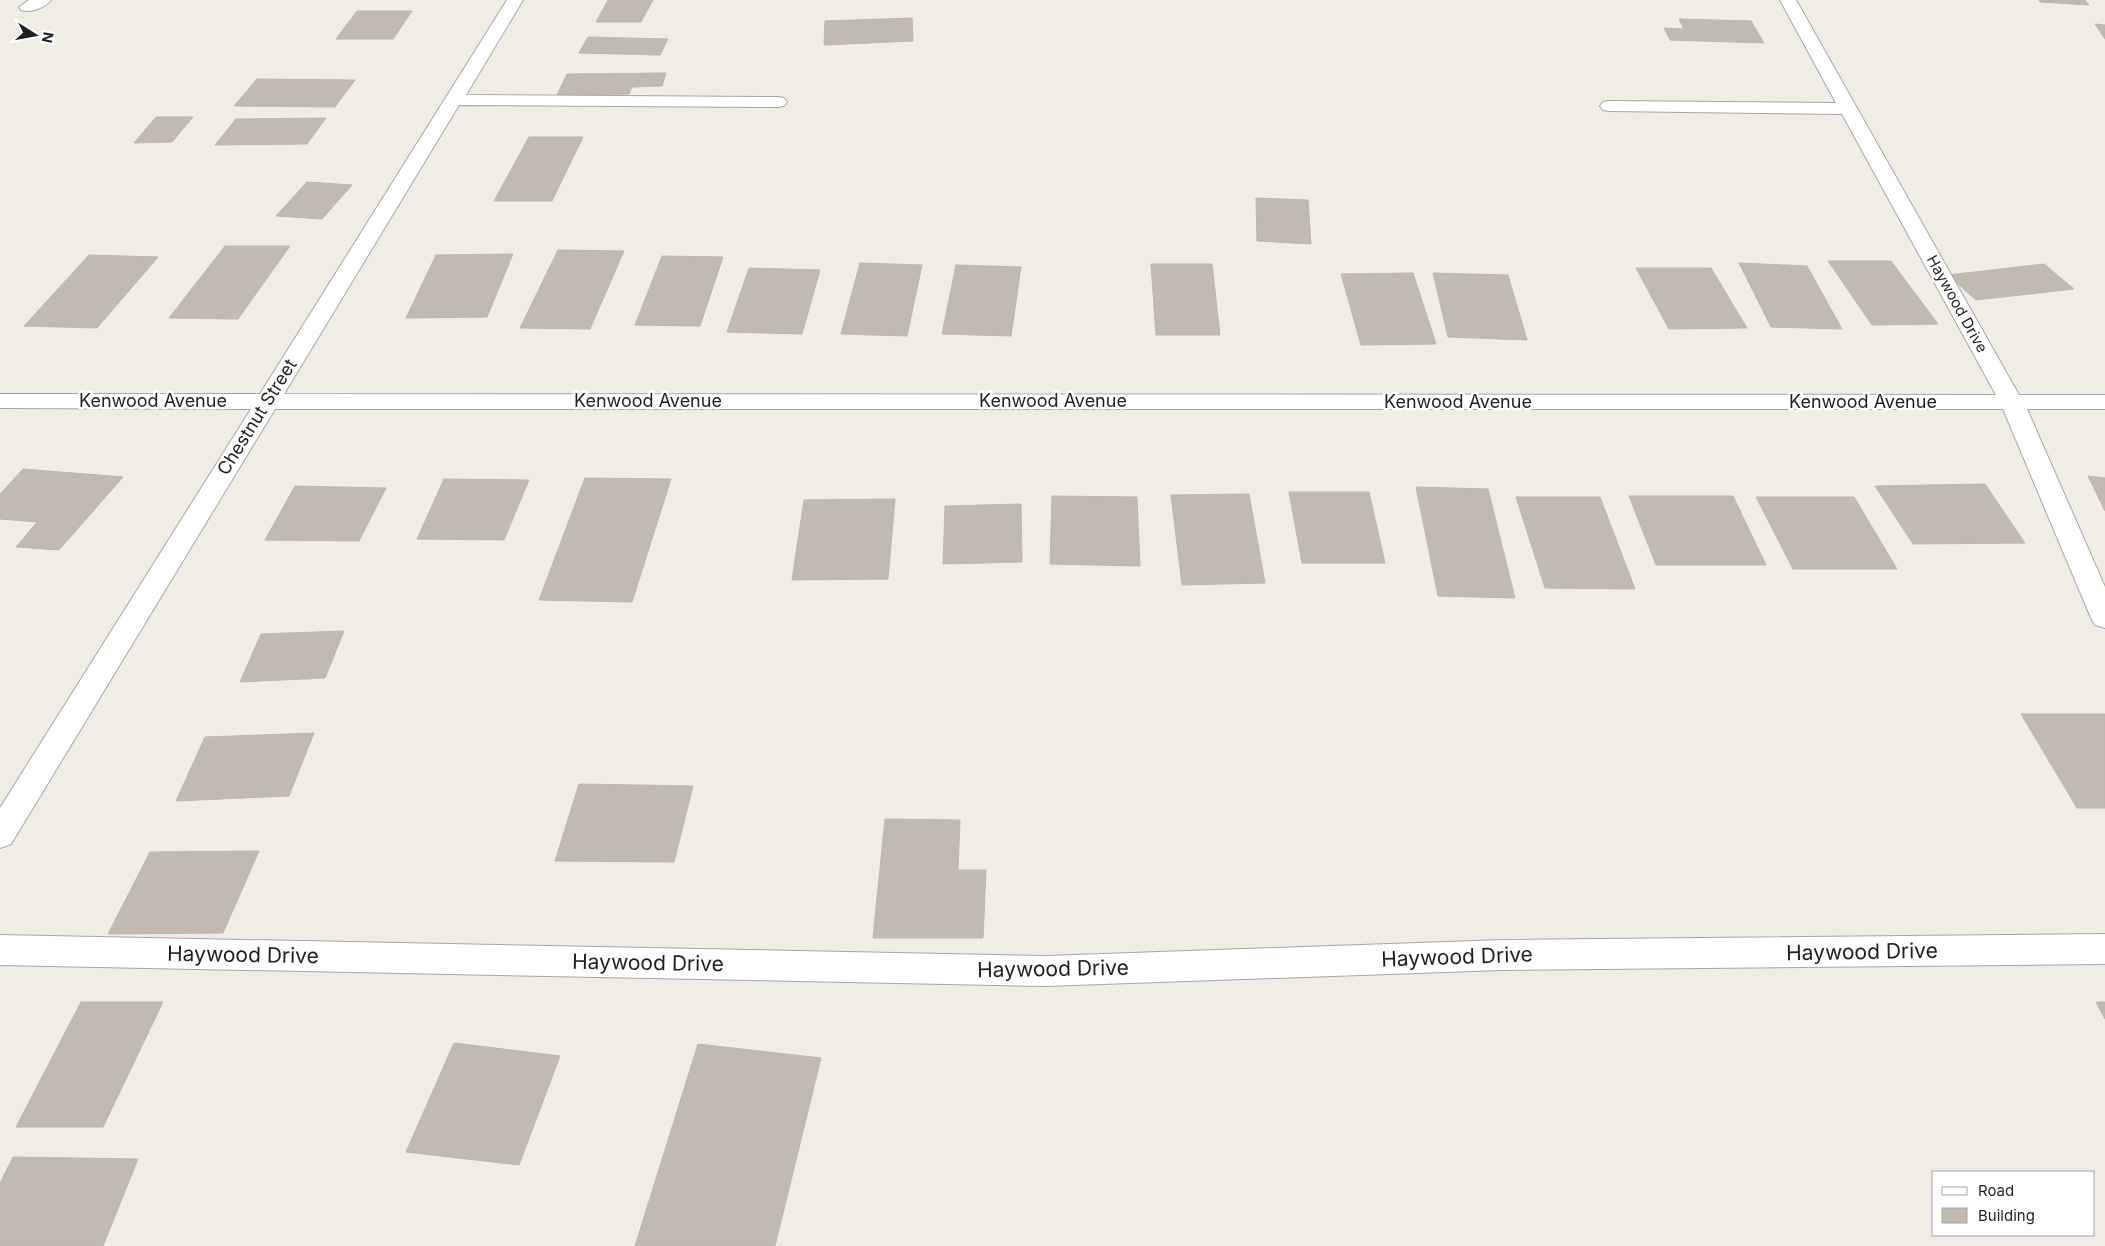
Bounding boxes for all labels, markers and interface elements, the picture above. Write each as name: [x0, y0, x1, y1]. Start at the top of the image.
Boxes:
north arrow: [10, 10, 60, 60]
text: N: [39, 31, 58, 44]
street label: Haywood Drive: [1923, 252, 1992, 356]
street label: Chestnut Street: [213, 355, 301, 479]
street label: Kenwood Avenue: [79, 390, 227, 411]
street label: Kenwood Avenue: [574, 390, 722, 411]
street label: Kenwood Avenue: [979, 390, 1127, 411]
street label: Kenwood Avenue: [1384, 391, 1532, 412]
street label: Kenwood Avenue: [1789, 391, 1937, 412]
street label: Haywood Drive: [1786, 938, 1938, 965]
street label: Haywood Drive: [167, 941, 319, 968]
street label: Haywood Drive: [1381, 941, 1533, 972]
street label: Haywood Drive: [572, 949, 724, 976]
street label: Haywood Drive: [977, 955, 1129, 982]
legend: [1932, 1171, 2095, 1236]
text: Road: [1978, 1181, 2014, 1200]
text: Building: [1978, 1206, 2035, 1225]

